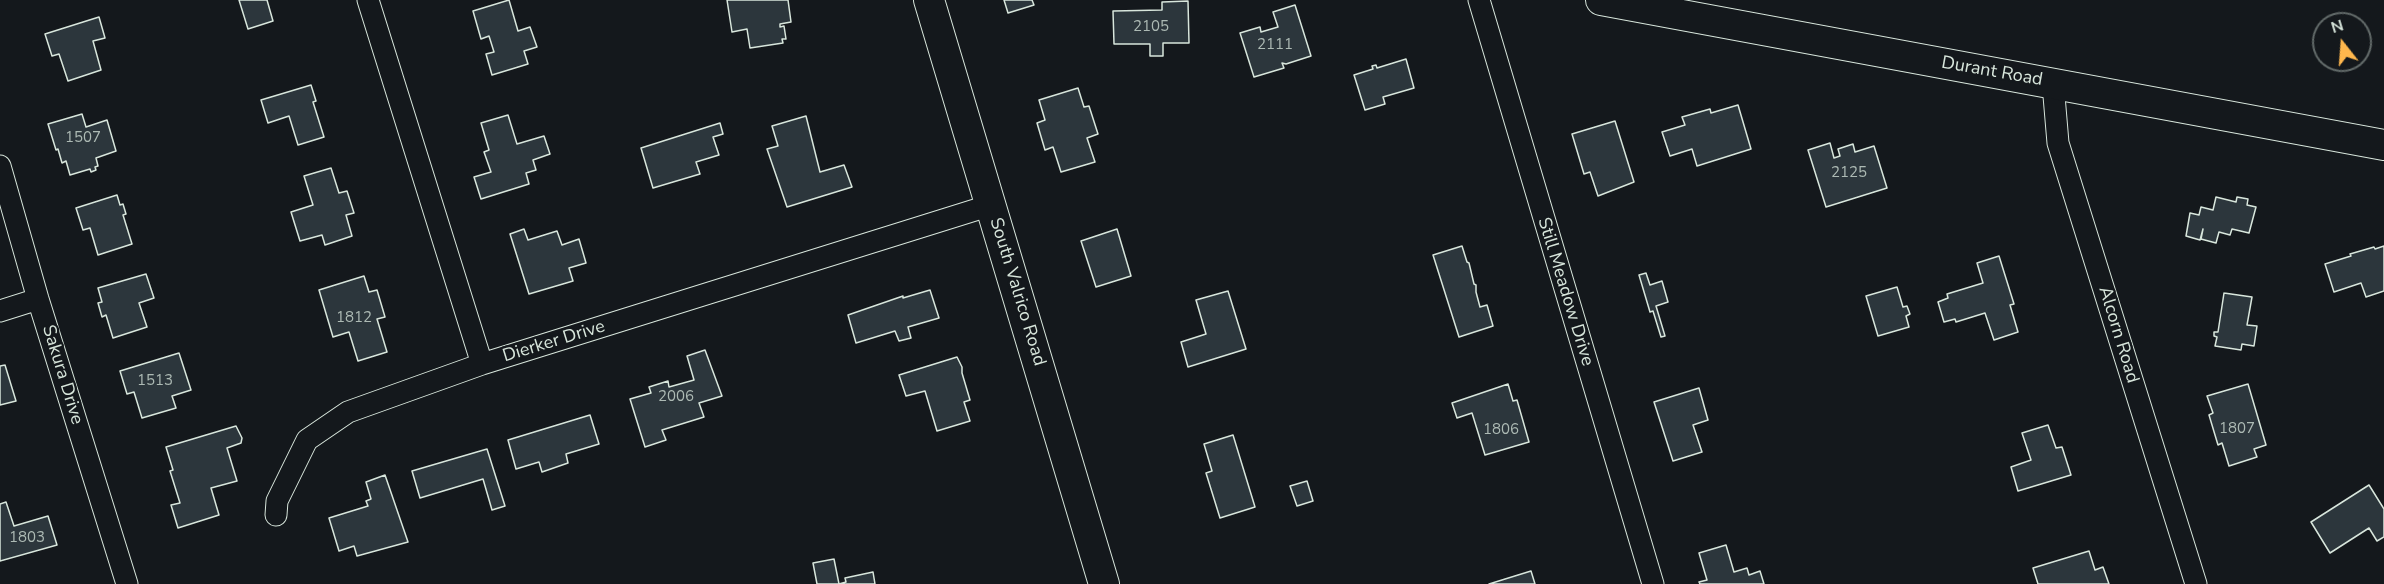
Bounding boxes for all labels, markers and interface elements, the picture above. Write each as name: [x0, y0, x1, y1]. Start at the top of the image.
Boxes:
north arrow: [2312, 12, 2372, 72]
text: N: [2328, 14, 2346, 39]
house number: 2105: [1133, 18, 1169, 36]
house number: 2111: [1257, 36, 1293, 54]
street label: Durant Road: [1940, 52, 2044, 92]
house number: 1507: [65, 129, 101, 147]
house number: 2125: [1831, 164, 1867, 182]
street label: South Valrico Road: [984, 215, 1050, 369]
street label: Still Meadow Drive: [1532, 215, 1598, 369]
street label: Alcorn Road: [2093, 284, 2143, 386]
house number: 1812: [336, 309, 372, 327]
street label: Dierker Drive: [500, 316, 608, 368]
street label: Sakura Drive: [37, 323, 87, 427]
house number: 1513: [137, 372, 173, 390]
house number: 2006: [658, 388, 694, 406]
house number: 1807: [2219, 420, 2255, 438]
house number: 1806: [1483, 421, 1519, 439]
house number: 1803: [9, 529, 45, 547]

